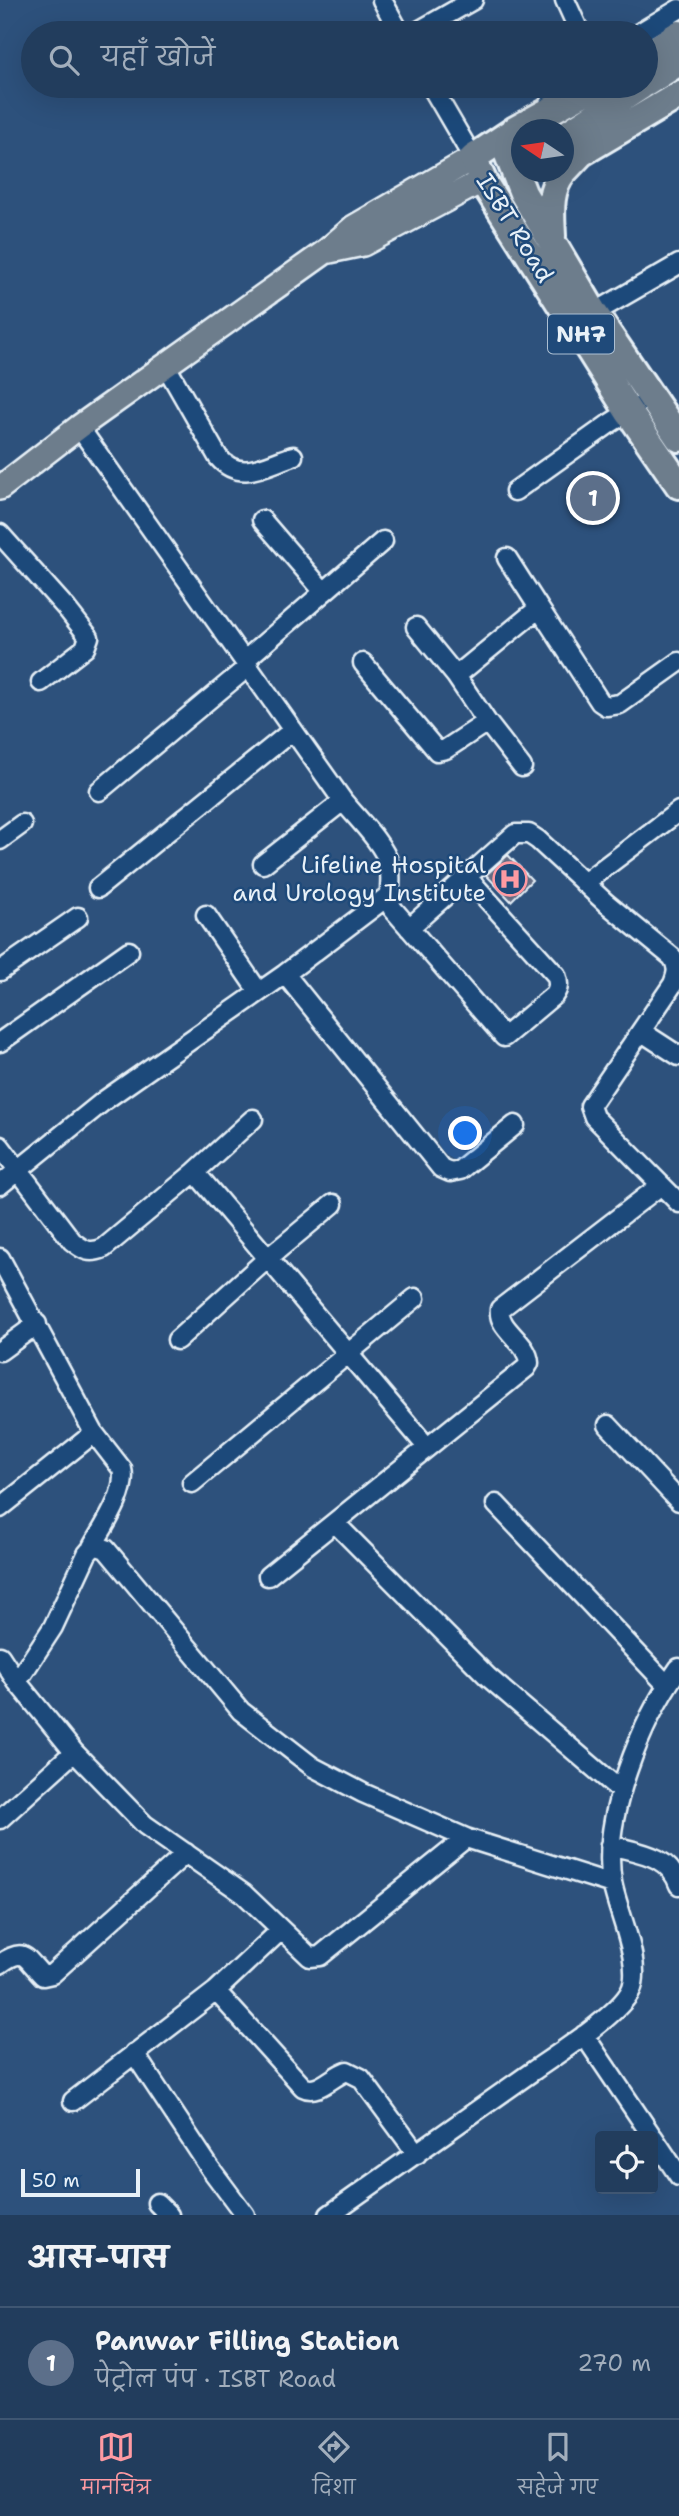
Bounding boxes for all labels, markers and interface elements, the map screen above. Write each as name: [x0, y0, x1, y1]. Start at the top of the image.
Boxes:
search box: [21, 21, 658, 98]
text: यहाँ खोजें: [101, 39, 215, 74]
icon: search: [45, 41, 83, 79]
north arrow: [511, 119, 574, 182]
street label: ISBT Road: [469, 167, 561, 289]
road number: NH7: [548, 314, 614, 354]
pin: 1: [570, 472, 616, 524]
place label: Lifeline Hospital and Urology Institute: [232, 849, 487, 909]
hospital icon: Lifeline Hospital and Urology Institute: [491, 860, 529, 898]
your location: [448, 1116, 482, 1150]
map controls: [595, 2131, 658, 2194]
button: locate: [595, 2131, 658, 2194]
scale bar: [21, 2166, 140, 2198]
text: 50 m: [32, 2168, 80, 2193]
text: आस-पास: [28, 2237, 169, 2278]
text: Panwar Filling Station: [95, 2323, 399, 2358]
text: 1: [46, 2348, 56, 2378]
text: 270 m: [577, 2348, 651, 2378]
text: पेट्रोल पंप · ISBT Road: [95, 2364, 336, 2394]
tab: मानचित्र: [81, 2428, 151, 2508]
tab: दिशा: [313, 2428, 356, 2508]
tab: सहेजे गए: [518, 2428, 598, 2508]

